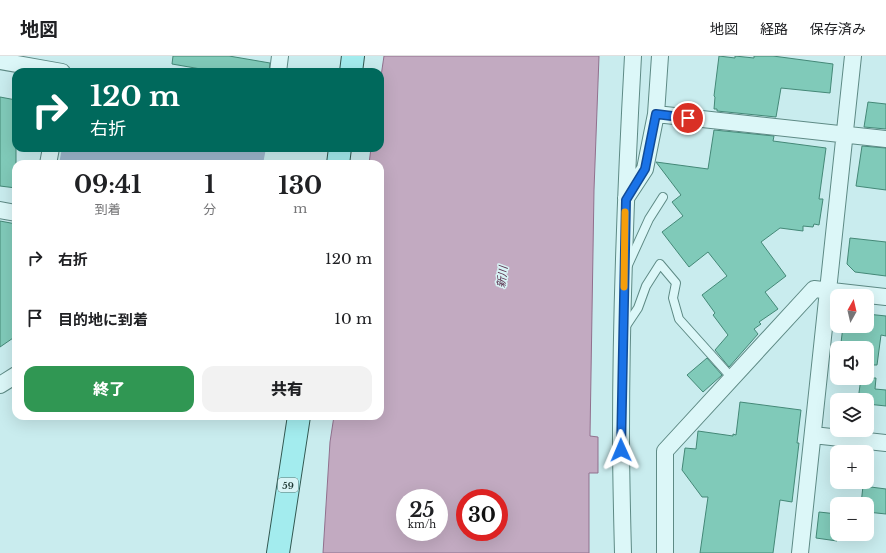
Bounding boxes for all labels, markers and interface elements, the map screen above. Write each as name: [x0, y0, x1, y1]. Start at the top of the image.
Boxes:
text: 地図: [20, 18, 58, 41]
text: 地図: [710, 20, 738, 38]
text: 経路: [760, 20, 788, 38]
text: 保存済み: [810, 20, 866, 38]
text: 120 m: [90, 79, 180, 114]
icon: right: [24, 84, 76, 136]
pin: [671, 101, 705, 135]
icon: arrive: [677, 107, 699, 129]
text: 右折: [90, 118, 126, 140]
text: 09:41: [74, 170, 141, 199]
text: 1: [205, 170, 215, 199]
text: 130: [278, 171, 322, 200]
text: m: [293, 200, 307, 217]
text: 到着: [95, 201, 121, 218]
text: 分: [203, 201, 216, 218]
icon: right: [24, 247, 46, 269]
text: 120 m: [325, 249, 372, 268]
text: 右折: [58, 250, 88, 269]
water label: 新川: [494, 264, 510, 289]
north arrow: [830, 289, 874, 333]
map controls: [830, 289, 874, 541]
icon: arrive: [24, 307, 46, 329]
text: 10 m: [334, 309, 372, 328]
text: 目的地に到着: [58, 310, 148, 329]
button: sound: [830, 341, 874, 385]
button: 終了: [24, 366, 194, 412]
button: 共有: [202, 366, 372, 412]
button: layers: [830, 393, 874, 437]
position arrow: [600, 429, 642, 471]
button: +: [830, 445, 874, 489]
road number: 59: [278, 478, 298, 492]
speed limit sign: 30: [456, 489, 508, 541]
button: −: [830, 497, 874, 541]
text: 25: [410, 498, 434, 522]
text: km/h: [408, 518, 436, 531]

